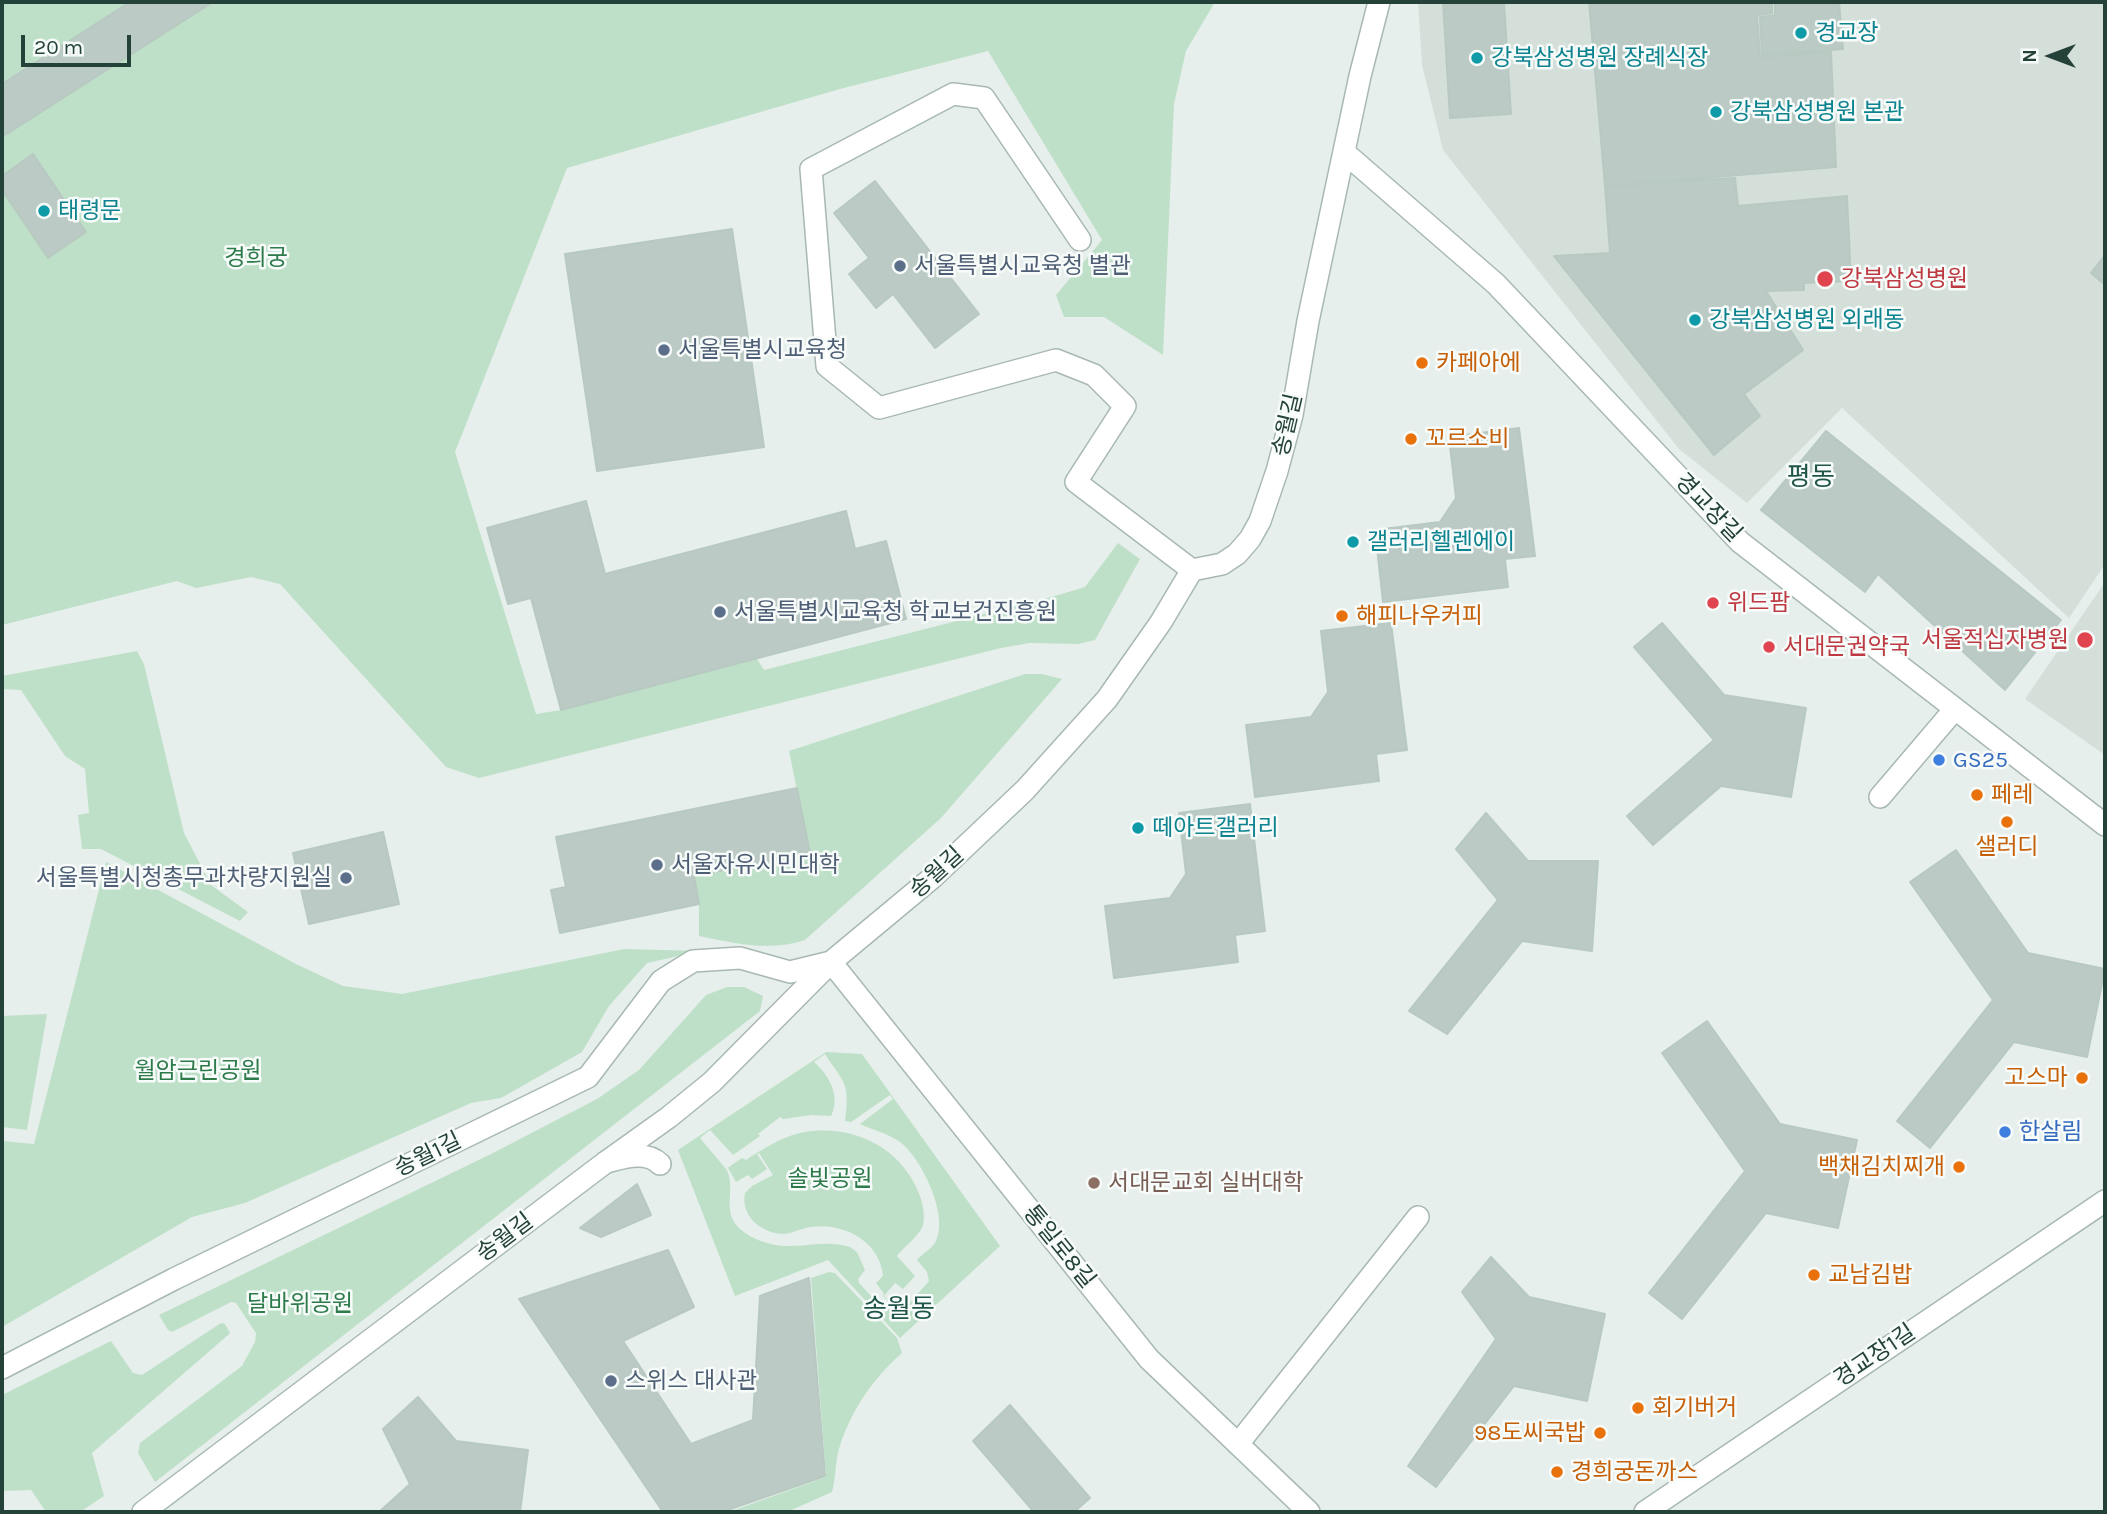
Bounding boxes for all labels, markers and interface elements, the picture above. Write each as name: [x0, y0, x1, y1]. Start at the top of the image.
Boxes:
place label: 경교장: [1815, 19, 1878, 47]
scale bar: [24, 21, 135, 65]
north arrow: [2016, 21, 2086, 91]
marker: 경교장: [1793, 25, 1809, 41]
text: 20 m: [34, 35, 83, 59]
place label: 강북삼성병원 장례식장: [1491, 44, 1708, 72]
text: N: [2019, 49, 2041, 63]
marker: 강북삼성병원 장례식장: [1469, 50, 1485, 66]
place label: 강북삼성병원 본관: [1730, 98, 1905, 126]
marker: 강북삼성병원 본관: [1708, 104, 1724, 120]
place label: 태령문: [58, 197, 121, 225]
marker: 태령문: [36, 203, 52, 219]
park label: 경희궁: [224, 244, 288, 272]
place label: 서울특별시교육청 별관: [914, 252, 1131, 280]
marker: 서울특별시교육청 별관: [892, 258, 908, 274]
place label: 강북삼성병원: [1841, 265, 1968, 293]
marker: 강북삼성병원: [1815, 269, 1835, 289]
place label: 강북삼성병원 외래동: [1709, 306, 1905, 334]
marker: 강북삼성병원 외래동: [1687, 312, 1703, 328]
place label: 서울특별시교육청: [678, 336, 847, 364]
marker: 서울특별시교육청: [656, 342, 672, 358]
place label: 카페아에: [1436, 349, 1521, 377]
marker: 카페아에: [1414, 355, 1430, 371]
street label: 송월길: [1267, 391, 1309, 459]
place label: 꼬르소비: [1425, 425, 1510, 453]
marker: 꼬르소비: [1403, 431, 1419, 447]
district label: 평동: [1787, 462, 1835, 494]
street label: 경교장길: [1669, 468, 1747, 548]
place label: 갤러리헬렌에이: [1367, 528, 1515, 556]
marker: 갤러리헬렌에이: [1345, 534, 1361, 550]
place label: 위드팜: [1727, 589, 1790, 617]
marker: 위드팜: [1705, 595, 1721, 611]
place label: 서울특별시교육청 학교보건진흥원: [734, 598, 1057, 626]
place label: 해피나우커피: [1356, 602, 1483, 630]
marker: 서울특별시교육청 학교보건진흥원: [712, 604, 728, 620]
marker: 해피나우커피: [1334, 608, 1350, 624]
place label: 서울적십자병원: [1921, 626, 2069, 654]
marker: 서울적십자병원: [2075, 630, 2095, 650]
place label: 서대문권약국: [1783, 633, 1910, 661]
marker: 서대문권약국: [1761, 639, 1777, 655]
place label: GS25: [1953, 746, 2008, 774]
marker: GS25: [1931, 752, 1947, 768]
place label: 페레: [1991, 781, 2033, 809]
marker: 페레: [1969, 787, 1985, 803]
place label: 떼아트갤러리: [1152, 814, 1279, 842]
marker: 샐러디: [1999, 814, 2015, 830]
marker: 떼아트갤러리: [1130, 820, 1146, 836]
place label: 샐러디: [1975, 833, 2039, 861]
street label: 송월길: [904, 842, 970, 904]
place label: 서울자유시민대학: [671, 851, 840, 879]
marker: 서울자유시민대학: [649, 857, 665, 873]
place label: 서울특별시청총무과차량지원실: [36, 864, 332, 892]
marker: 서울특별시청총무과차량지원실: [338, 870, 354, 886]
park label: 월암근린공원: [135, 1057, 261, 1085]
place label: 고스마: [2005, 1064, 2068, 1092]
marker: 고스마: [2074, 1070, 2090, 1086]
place label: 한살림: [2019, 1118, 2082, 1146]
marker: 한살림: [1997, 1124, 2013, 1140]
street label: 송월1길: [390, 1127, 466, 1183]
place label: 백채김치찌개: [1818, 1153, 1945, 1181]
marker: 백채김치찌개: [1951, 1159, 1967, 1175]
park label: 솔빛공원: [788, 1165, 872, 1193]
place label: 서대문교회 실버대학: [1108, 1169, 1304, 1197]
marker: 서대문교회 실버대학: [1086, 1175, 1102, 1191]
street label: 통일로8길: [1017, 1200, 1101, 1294]
street label: 송월길: [471, 1208, 539, 1268]
place label: 교남김밥: [1828, 1261, 1913, 1289]
marker: 교남김밥: [1806, 1267, 1822, 1283]
park label: 달바위공원: [247, 1290, 353, 1318]
district label: 송월동: [863, 1294, 935, 1326]
street label: 경교장1길: [1829, 1319, 1921, 1393]
place label: 스위스 대사관: [625, 1367, 757, 1395]
marker: 스위스 대사관: [603, 1373, 619, 1389]
place label: 회기버거: [1652, 1394, 1737, 1422]
marker: 회기버거: [1630, 1400, 1646, 1416]
place label: 98도씨국밥: [1474, 1419, 1586, 1447]
marker: 98도씨국밥: [1592, 1425, 1608, 1441]
place label: 경희궁돈까스: [1571, 1458, 1698, 1486]
marker: 경희궁돈까스: [1549, 1464, 1565, 1480]

